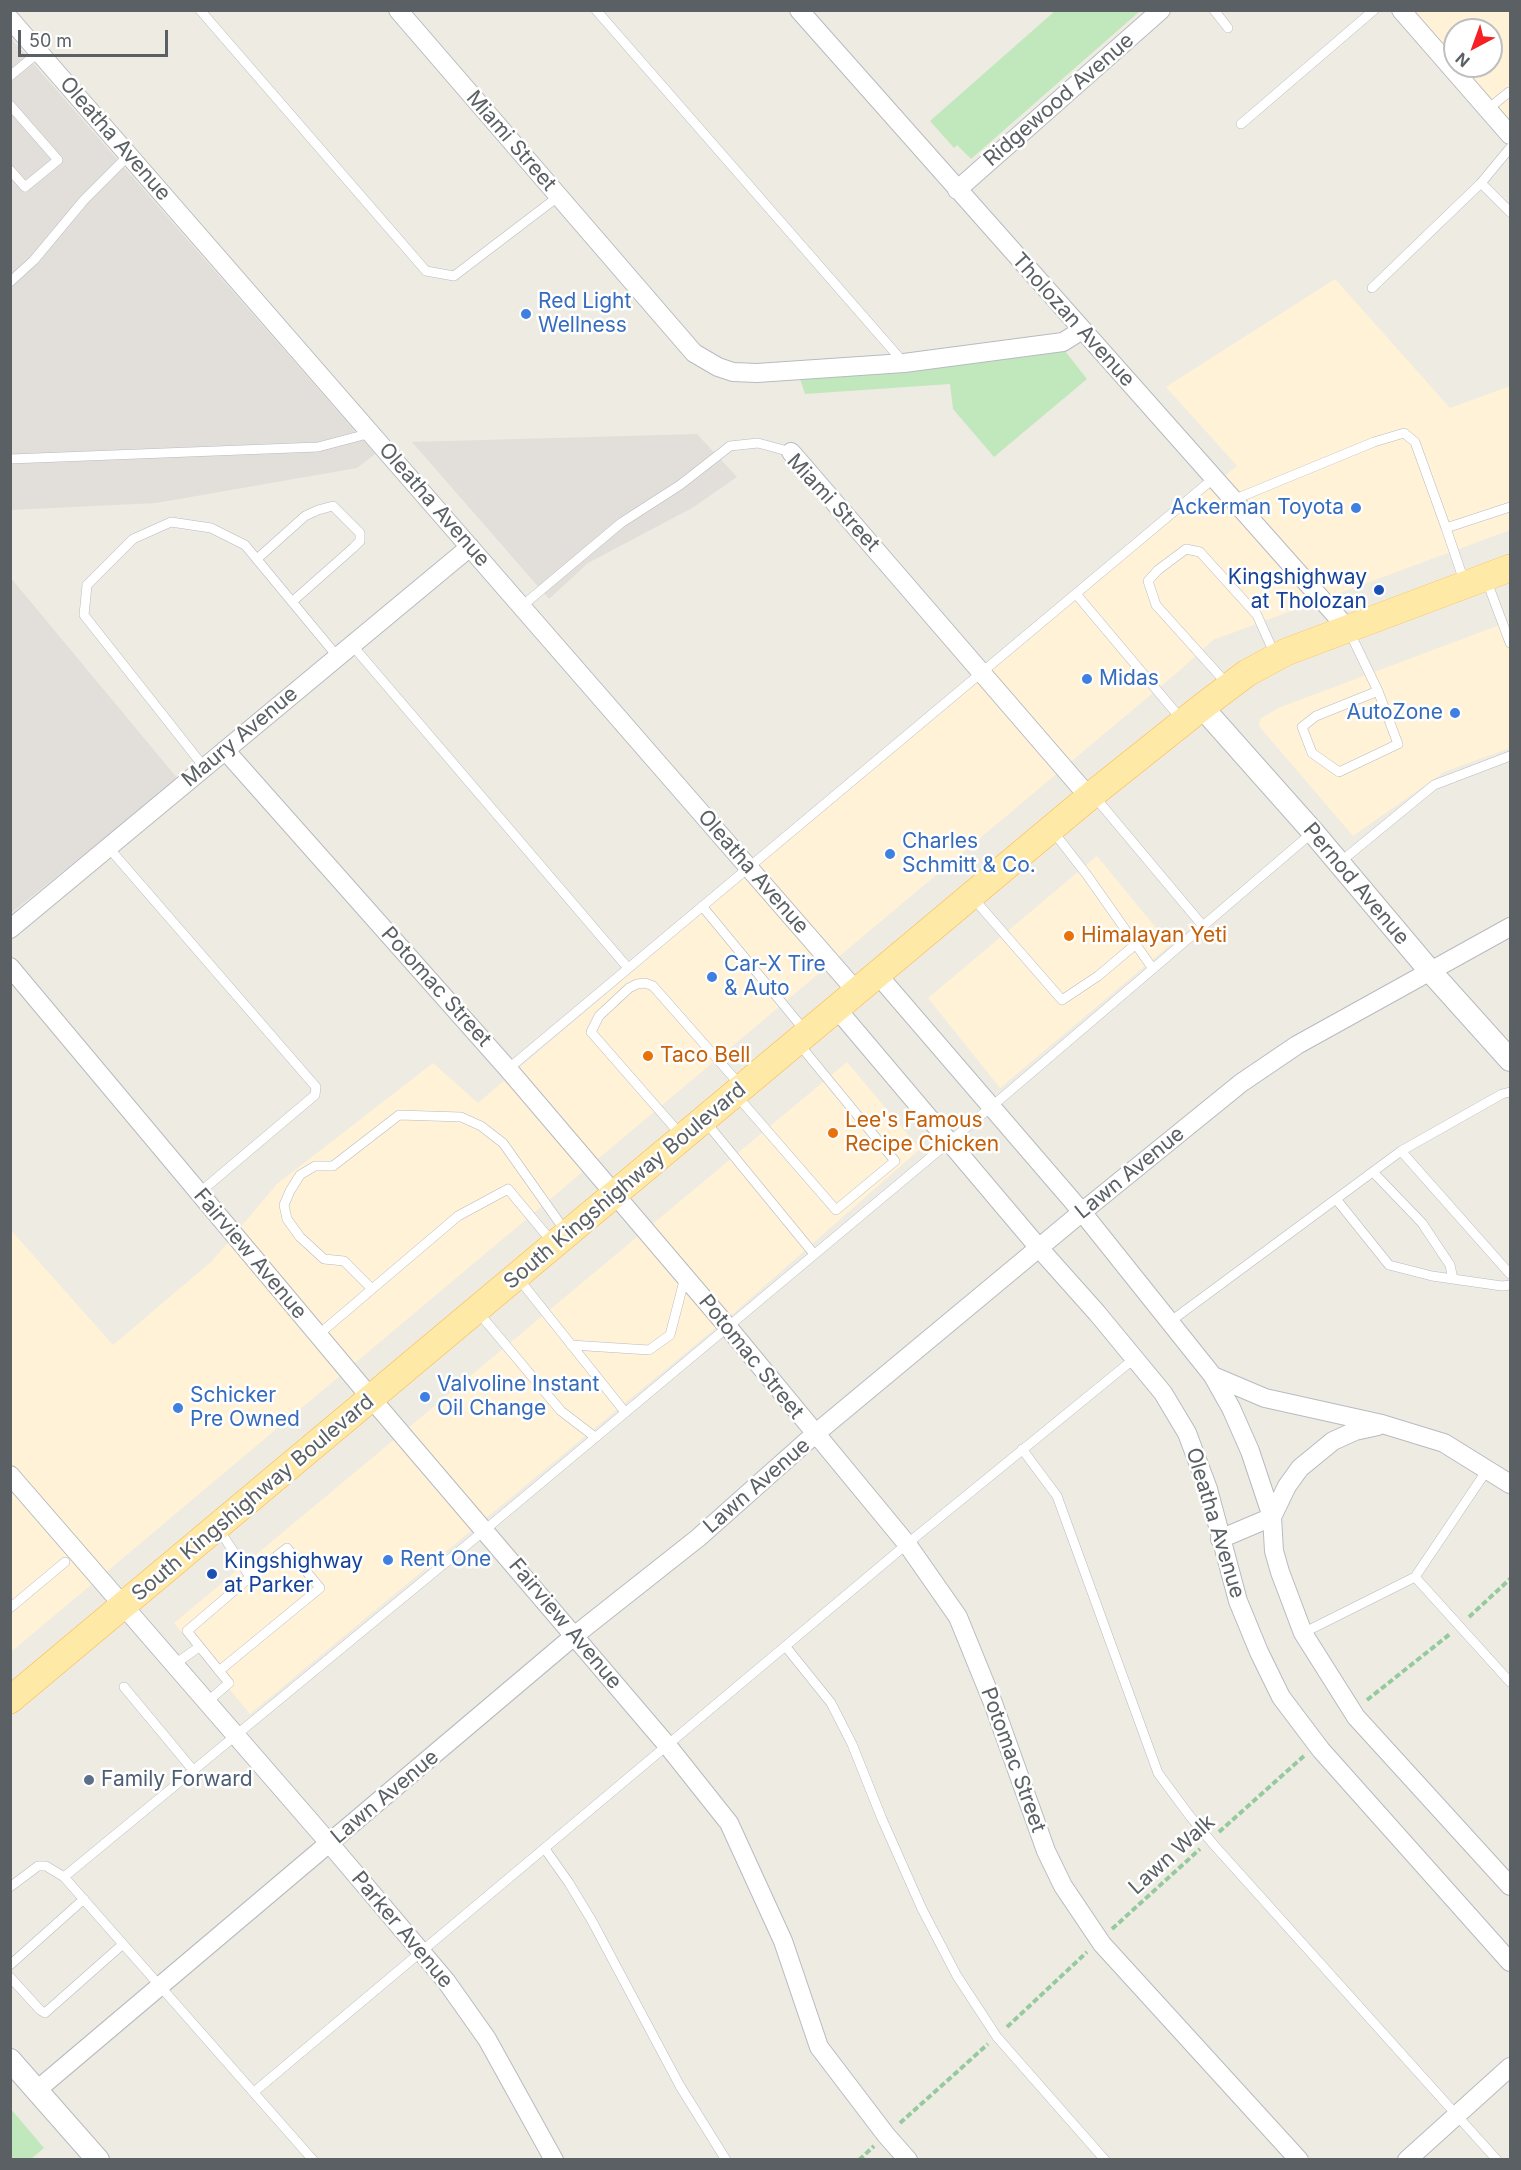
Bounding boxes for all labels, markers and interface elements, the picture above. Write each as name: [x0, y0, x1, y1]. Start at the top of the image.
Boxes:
scale bar: [21, 18, 171, 56]
north arrow: [1443, 18, 1503, 78]
street label: Ridgewood Avenue: [979, 28, 1139, 172]
text: 50 m: [29, 30, 72, 51]
text: N: [1451, 49, 1474, 72]
street label: Oleatha Avenue: [54, 72, 176, 206]
street label: Miami Street: [461, 86, 561, 196]
street label: Tholozan Avenue: [1006, 248, 1140, 392]
place label: Red Light Wellness: [538, 289, 631, 339]
marker: Red Light Wellness: [519, 307, 533, 321]
street label: Oleatha Avenue: [373, 438, 495, 572]
street label: Miami Street: [781, 449, 885, 557]
place label: Ackerman Toyota: [1171, 495, 1344, 521]
marker: Ackerman Toyota: [1349, 501, 1363, 515]
place label: Kingshighway at Tholozan: [1228, 565, 1367, 615]
marker: Kingshighway at Tholozan: [1372, 583, 1386, 597]
place label: Midas: [1099, 666, 1159, 692]
marker: Midas: [1080, 672, 1094, 686]
street label: Maury Avenue: [177, 681, 303, 793]
place label: AutoZone: [1346, 700, 1443, 726]
marker: AutoZone: [1448, 706, 1462, 720]
street label: Oleatha Avenue: [692, 805, 814, 939]
street label: Pernod Avenue: [1298, 818, 1414, 950]
place label: Charles Schmitt & Co.: [902, 829, 1036, 879]
marker: Charles Schmitt & Co.: [883, 847, 897, 861]
street label: Potomac Street: [376, 922, 496, 1052]
place label: Himalayan Yeti: [1081, 923, 1227, 949]
marker: Himalayan Yeti: [1062, 929, 1076, 943]
place label: Car-X Tire & Auto: [724, 952, 826, 1002]
marker: Car-X Tire & Auto: [705, 970, 719, 984]
place label: Taco Bell: [660, 1043, 750, 1069]
marker: Taco Bell: [641, 1049, 655, 1063]
street label: South Kingshighway Boulevard: [499, 1077, 751, 1295]
place label: Lee's Famous Recipe Chicken: [845, 1108, 999, 1158]
street label: Lawn Avenue: [1070, 1121, 1190, 1225]
marker: Lee's Famous Recipe Chicken: [826, 1126, 840, 1140]
street label: Fairview Avenue: [188, 1184, 312, 1324]
street label: Potomac Street: [693, 1290, 809, 1424]
place label: Valvoline Instant Oil Change: [437, 1372, 599, 1422]
place label: Schicker Pre Owned: [190, 1383, 300, 1433]
street label: South Kingshighway Boulevard: [127, 1389, 379, 1607]
marker: Valvoline Instant Oil Change: [418, 1390, 432, 1404]
marker: Schicker Pre Owned: [171, 1401, 185, 1415]
street label: Lawn Avenue: [699, 1433, 815, 1539]
street label: Oleatha Avenue: [1180, 1445, 1250, 1601]
place label: Rent One: [400, 1547, 491, 1573]
place label: Kingshighway at Parker: [224, 1549, 363, 1599]
marker: Rent One: [381, 1553, 395, 1567]
street label: Fairview Avenue: [503, 1554, 627, 1694]
marker: Kingshighway at Parker: [205, 1567, 219, 1581]
street label: Potomac Street: [975, 1684, 1051, 1836]
street label: Lawn Avenue: [326, 1745, 444, 1849]
place label: Family Forward: [101, 1767, 253, 1793]
marker: Family Forward: [82, 1773, 96, 1787]
street label: Lawn Walk: [1124, 1810, 1220, 1900]
street label: Parker Avenue: [346, 1867, 458, 1993]

